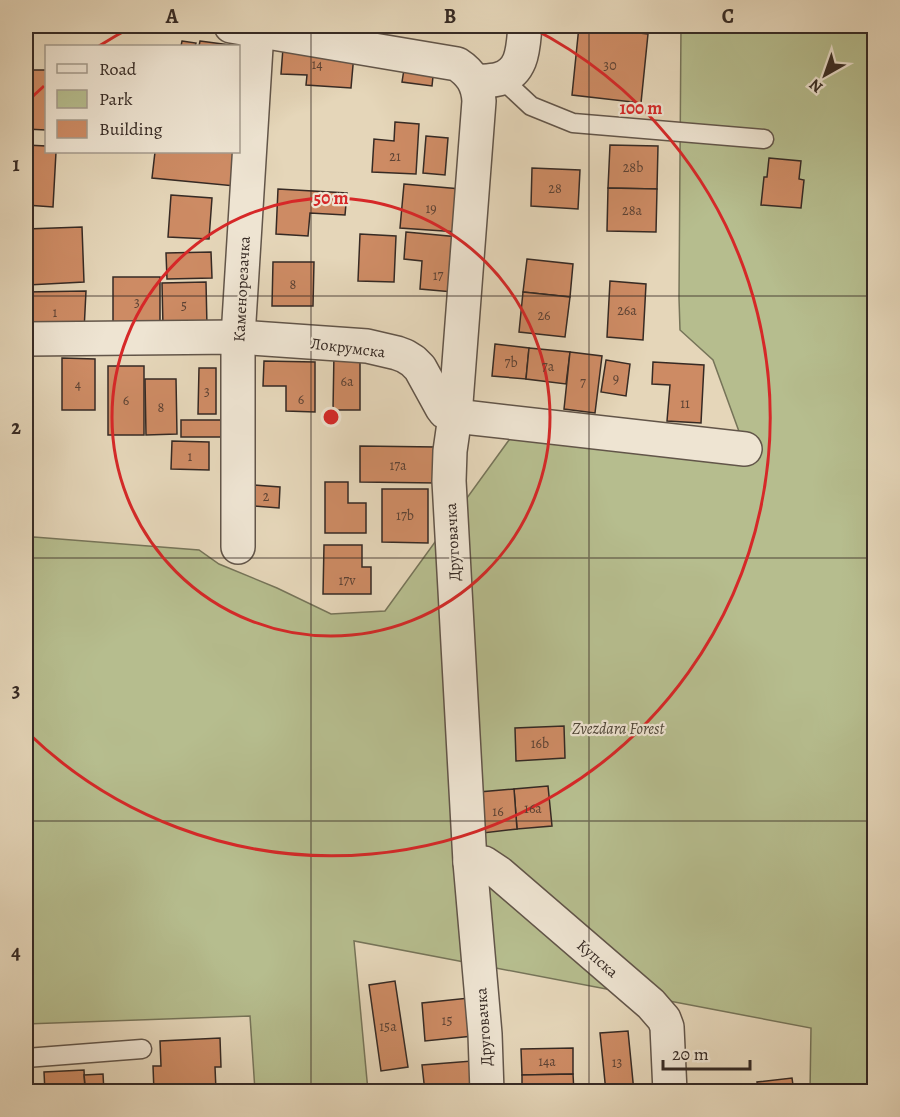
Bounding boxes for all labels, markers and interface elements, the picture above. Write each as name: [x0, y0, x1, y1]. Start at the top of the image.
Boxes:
text: A: [165, 3, 179, 30]
text: B: [444, 3, 456, 30]
text: C: [722, 3, 734, 30]
legend: [45, 45, 240, 153]
north arrow: [795, 45, 855, 105]
house number: 14: [311, 55, 323, 74]
house number: 30: [603, 56, 617, 75]
text: Road: [99, 57, 137, 81]
text: N: [804, 73, 828, 98]
text: Park: [99, 87, 133, 111]
text: 100 m: [620, 96, 662, 120]
text: Building: [99, 117, 163, 141]
house number: 21: [389, 147, 401, 166]
text: 1: [12, 151, 20, 178]
house number: 28b: [623, 158, 643, 177]
house number: 28: [548, 179, 562, 198]
text: 50 m: [314, 186, 348, 210]
house number: 19: [425, 199, 437, 218]
house number: 28a: [622, 201, 642, 220]
street label: Каменорезачка: [228, 235, 256, 342]
house number: 17: [433, 266, 443, 285]
house number: 8: [290, 275, 297, 294]
house number: 3: [134, 293, 140, 312]
house number: 5: [181, 296, 187, 315]
house number: 26a: [617, 301, 637, 320]
house number: 1: [53, 303, 58, 322]
house number: 26: [537, 306, 551, 325]
street label: Локрумска: [309, 333, 387, 364]
house number: 7b: [505, 353, 518, 372]
house number: 7a: [542, 357, 555, 376]
house number: 9: [613, 369, 619, 388]
house number: 6a: [341, 372, 354, 391]
house number: 7: [580, 373, 586, 392]
house number: 4: [75, 375, 81, 394]
house number: 3: [204, 382, 210, 401]
house number: 6: [298, 390, 304, 409]
house number: 6: [123, 391, 129, 410]
house number: 11: [680, 394, 690, 413]
house number: 8: [158, 398, 165, 417]
centre of rings: [321, 407, 341, 427]
text: 2: [11, 414, 21, 441]
house number: 1: [188, 447, 193, 466]
house number: 17a: [389, 456, 407, 475]
house number: 2: [263, 487, 270, 506]
street label: Друговачка: [440, 502, 466, 582]
house number: 17b: [396, 506, 414, 525]
house number: 17v: [339, 571, 356, 590]
text: 3: [12, 677, 20, 704]
park label: Zvezdara Forest: [572, 718, 665, 740]
house number: 16b: [531, 734, 549, 753]
house number: 16a: [524, 799, 542, 818]
house number: 16: [492, 802, 504, 821]
street label: Купска: [572, 935, 623, 983]
text: 4: [11, 939, 21, 966]
street label: Друговачка: [470, 986, 498, 1067]
house number: 15: [442, 1011, 452, 1030]
house number: 15a: [379, 1017, 397, 1036]
scale bar: [663, 1033, 750, 1071]
text: 20 m: [672, 1042, 709, 1066]
house number: 14a: [538, 1052, 556, 1071]
house number: 13: [612, 1053, 622, 1072]

